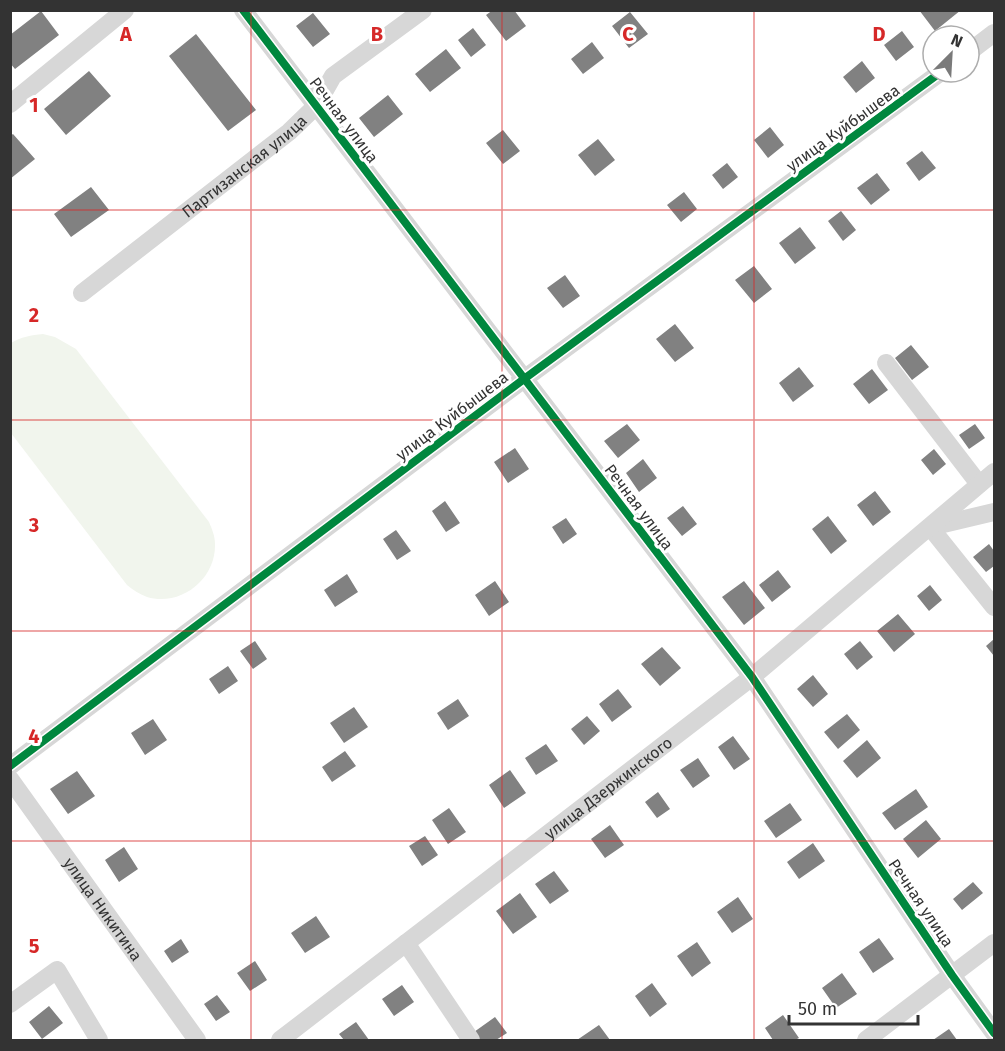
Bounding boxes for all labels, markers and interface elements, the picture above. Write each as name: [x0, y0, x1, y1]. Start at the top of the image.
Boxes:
text: A: [119, 22, 133, 46]
text: B: [371, 22, 383, 46]
text: C: [622, 22, 634, 46]
text: D: [872, 22, 886, 46]
north arrow: [921, 24, 981, 84]
text: N: [948, 30, 966, 52]
street label: Речная улица: [306, 73, 382, 167]
street label: улица Куйбышева: [783, 80, 903, 176]
text: 1: [29, 93, 39, 117]
street label: Партизанская улица: [178, 111, 310, 221]
text: 2: [29, 303, 39, 327]
street label: улица Куйбышева: [392, 368, 512, 464]
street label: Речная улица: [601, 460, 677, 554]
text: 3: [28, 513, 39, 537]
text: 4: [28, 724, 40, 748]
street label: улица Дзержинского: [540, 732, 676, 843]
street label: улица Никитина: [60, 854, 147, 964]
street label: Речная улица: [885, 855, 957, 951]
text: 5: [29, 934, 40, 958]
scale bar: [789, 988, 918, 1026]
text: 50 m: [798, 998, 837, 1020]

